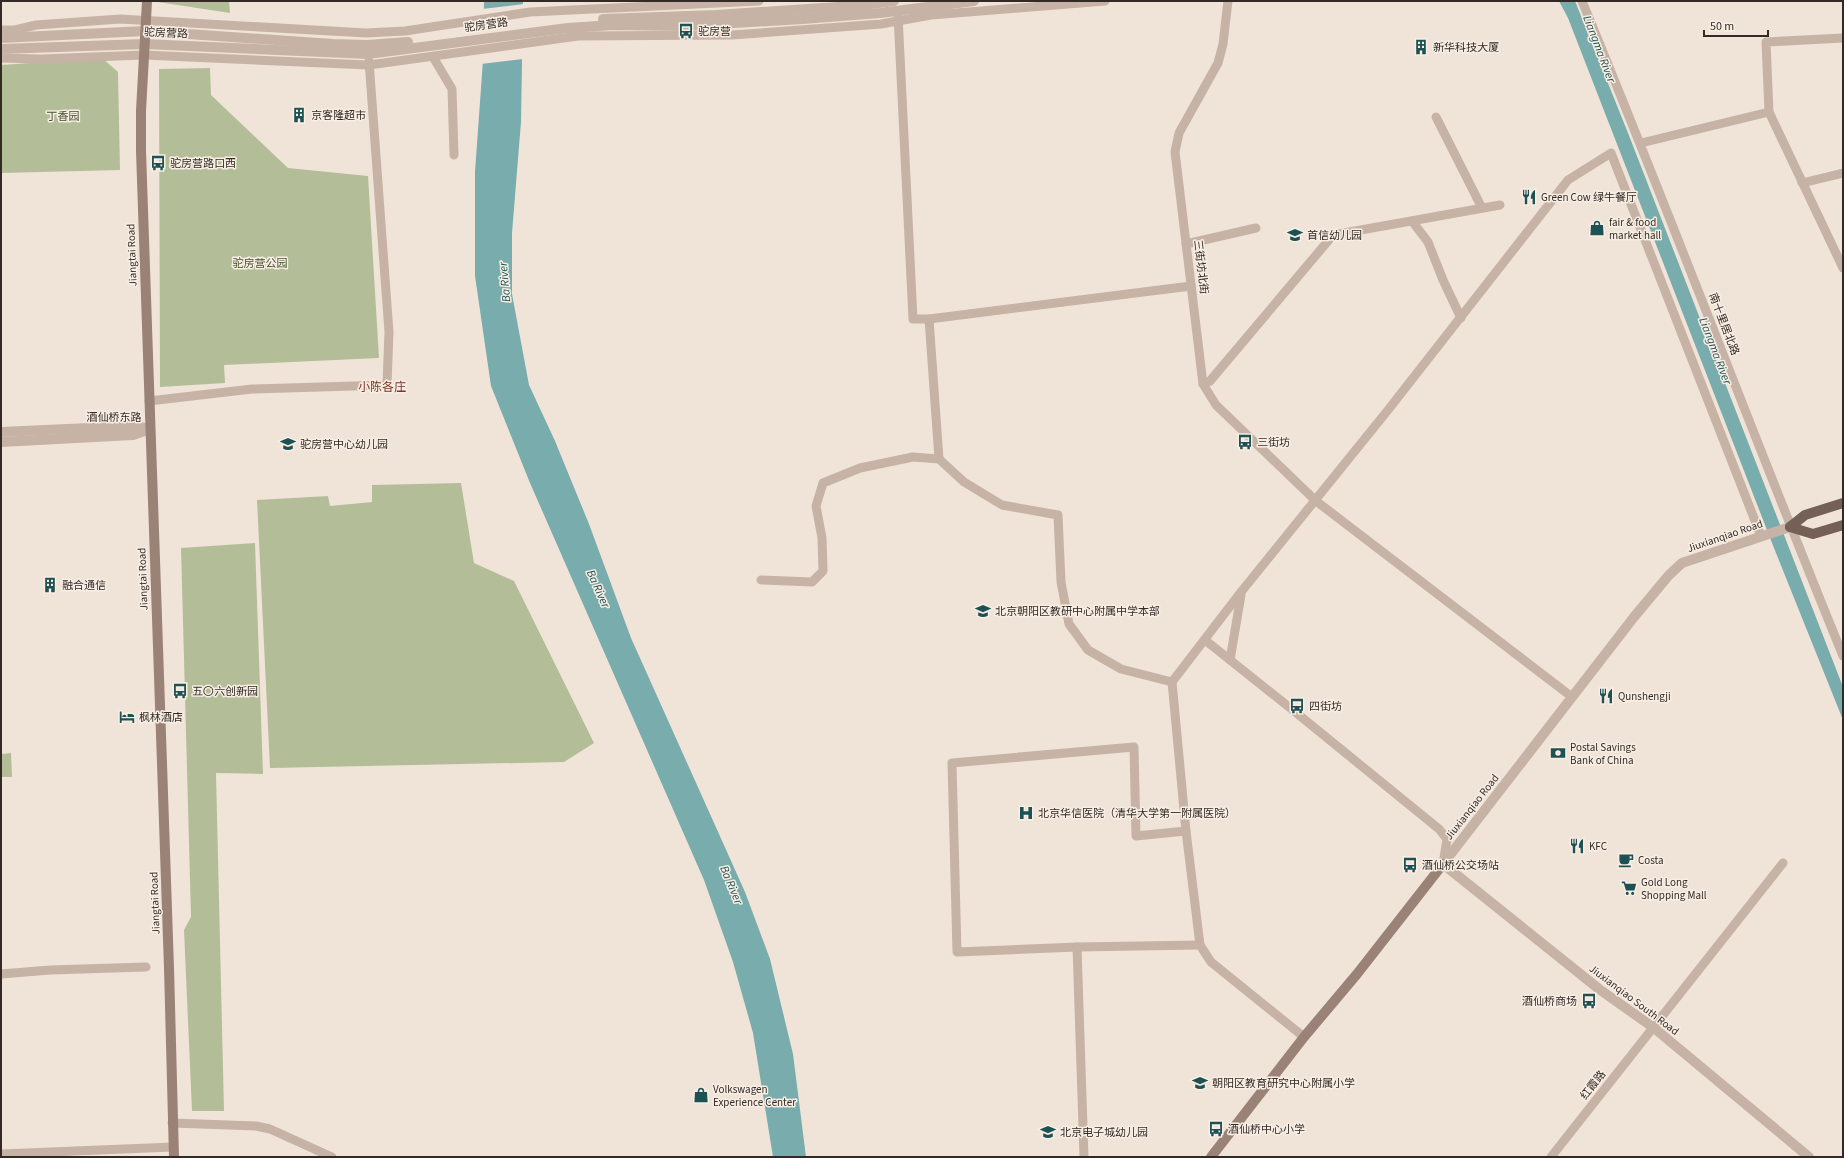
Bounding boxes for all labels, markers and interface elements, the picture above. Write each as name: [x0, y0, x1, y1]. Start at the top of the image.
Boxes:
scale bar: [1704, 12, 1768, 38]
water label: Liangma River: [1578, 13, 1620, 86]
street label: 驼房营路: [463, 15, 509, 35]
text: 50 m: [1710, 18, 1734, 35]
bus stop icon: 驼房营: [677, 22, 695, 40]
street label: 驼房营路: [144, 24, 188, 42]
place label: 驼房营: [698, 24, 731, 39]
building icon: 新华科技大厦: [1412, 38, 1430, 56]
place label: 新华科技大厦: [1433, 40, 1499, 55]
building icon: 京客隆超市: [290, 106, 308, 124]
place label: 京客隆超市: [311, 108, 366, 123]
park label: 丁香园: [47, 109, 80, 124]
bus stop icon: 驼房营路口西: [149, 154, 167, 172]
place label: 驼房营路口西: [170, 156, 236, 171]
restaurant icon: Green Cow 绿牛餐厅: [1520, 188, 1538, 206]
place label: Green Cow 绿牛餐厅: [1541, 190, 1637, 205]
place label: fair & food market hall: [1609, 215, 1661, 243]
shop icon: fair & food market hall: [1588, 219, 1606, 237]
street label: Jiangtai Road: [123, 223, 141, 287]
school or university icon: 首信幼儿园: [1286, 226, 1304, 244]
place label: 首信幼儿园: [1307, 228, 1362, 243]
street label: 三街坊北街: [1190, 239, 1212, 295]
park label: 驼房营公园: [233, 256, 288, 271]
water label: Ba River: [495, 260, 515, 303]
street label: 南十里居北路: [1705, 291, 1743, 357]
water label: Liangma River: [1694, 315, 1736, 388]
district label: 小陈各庄: [358, 379, 406, 396]
street label: 酒仙桥东路: [87, 410, 142, 425]
bus stop icon: 三街坊: [1236, 433, 1254, 451]
school or university icon: 驼房营中心幼儿园: [279, 435, 297, 453]
place label: 三街坊: [1257, 435, 1290, 450]
place label: 驼房营中心幼儿园: [300, 437, 388, 452]
street label: Jiuxianqiao Road: [1685, 516, 1765, 556]
street label: Jiangtai Road: [134, 547, 152, 611]
water label: Ba River: [582, 567, 614, 612]
building icon: 融合通信: [41, 576, 59, 594]
place label: 融合通信: [62, 578, 106, 593]
school or university icon: 北京朝阳区教研中心附属中学本部: [974, 602, 992, 620]
place label: 北京朝阳区教研中心附属中学本部: [995, 604, 1160, 619]
bus stop icon: 五〇六创新园: [171, 682, 189, 700]
place label: 五〇六创新园: [192, 684, 258, 699]
restaurant icon: Qunshengji: [1597, 687, 1615, 705]
place label: Qunshengji: [1618, 689, 1671, 704]
bus stop icon: 四街坊: [1288, 697, 1306, 715]
place label: 四街坊: [1309, 699, 1342, 714]
hotel icon: 枫林酒店: [118, 708, 136, 726]
place label: 枫林酒店: [139, 710, 183, 725]
place label: Postal Savings Bank of China: [1570, 740, 1636, 768]
bank icon: Postal Savings Bank of China: [1549, 744, 1567, 762]
street label: Jiuxianqiao Road: [1442, 771, 1502, 843]
hospital icon: 北京华信医院（清华大学第一附属医院）: [1017, 804, 1035, 822]
place label: 北京华信医院（清华大学第一附属医院）: [1038, 806, 1236, 821]
restaurant icon: KFC: [1568, 837, 1586, 855]
place label: KFC: [1589, 839, 1607, 854]
cafe icon: Costa: [1617, 851, 1635, 869]
place label: Costa: [1638, 853, 1664, 868]
bus stop icon: 酒仙桥公交场站: [1401, 856, 1419, 874]
place label: 酒仙桥公交场站: [1422, 858, 1499, 873]
water label: Ba River: [715, 863, 747, 908]
street label: Jiangtai Road: [146, 871, 164, 935]
place label: Gold Long Shopping Mall: [1641, 875, 1707, 903]
supermarket icon: Gold Long Shopping Mall: [1620, 879, 1638, 897]
street label: Jiuxianqiao South Road: [1586, 961, 1682, 1039]
bus stop icon: 酒仙桥商场: [1580, 992, 1598, 1010]
place label: 酒仙桥商场: [1522, 994, 1577, 1009]
street label: 红霞路: [1577, 1067, 1609, 1103]
school or university icon: 朝阳区教育研究中心附属小学: [1191, 1074, 1209, 1092]
place label: 朝阳区教育研究中心附属小学: [1212, 1076, 1355, 1091]
place label: Volkswagen Experience Center: [713, 1082, 796, 1110]
shop icon: Volkswagen Experience Center: [692, 1086, 710, 1104]
bus stop icon: 酒仙桥中心小学: [1207, 1120, 1225, 1138]
place label: 酒仙桥中心小学: [1228, 1122, 1305, 1137]
school or university icon: 北京电子城幼儿园: [1039, 1123, 1057, 1141]
place label: 北京电子城幼儿园: [1060, 1125, 1148, 1140]

